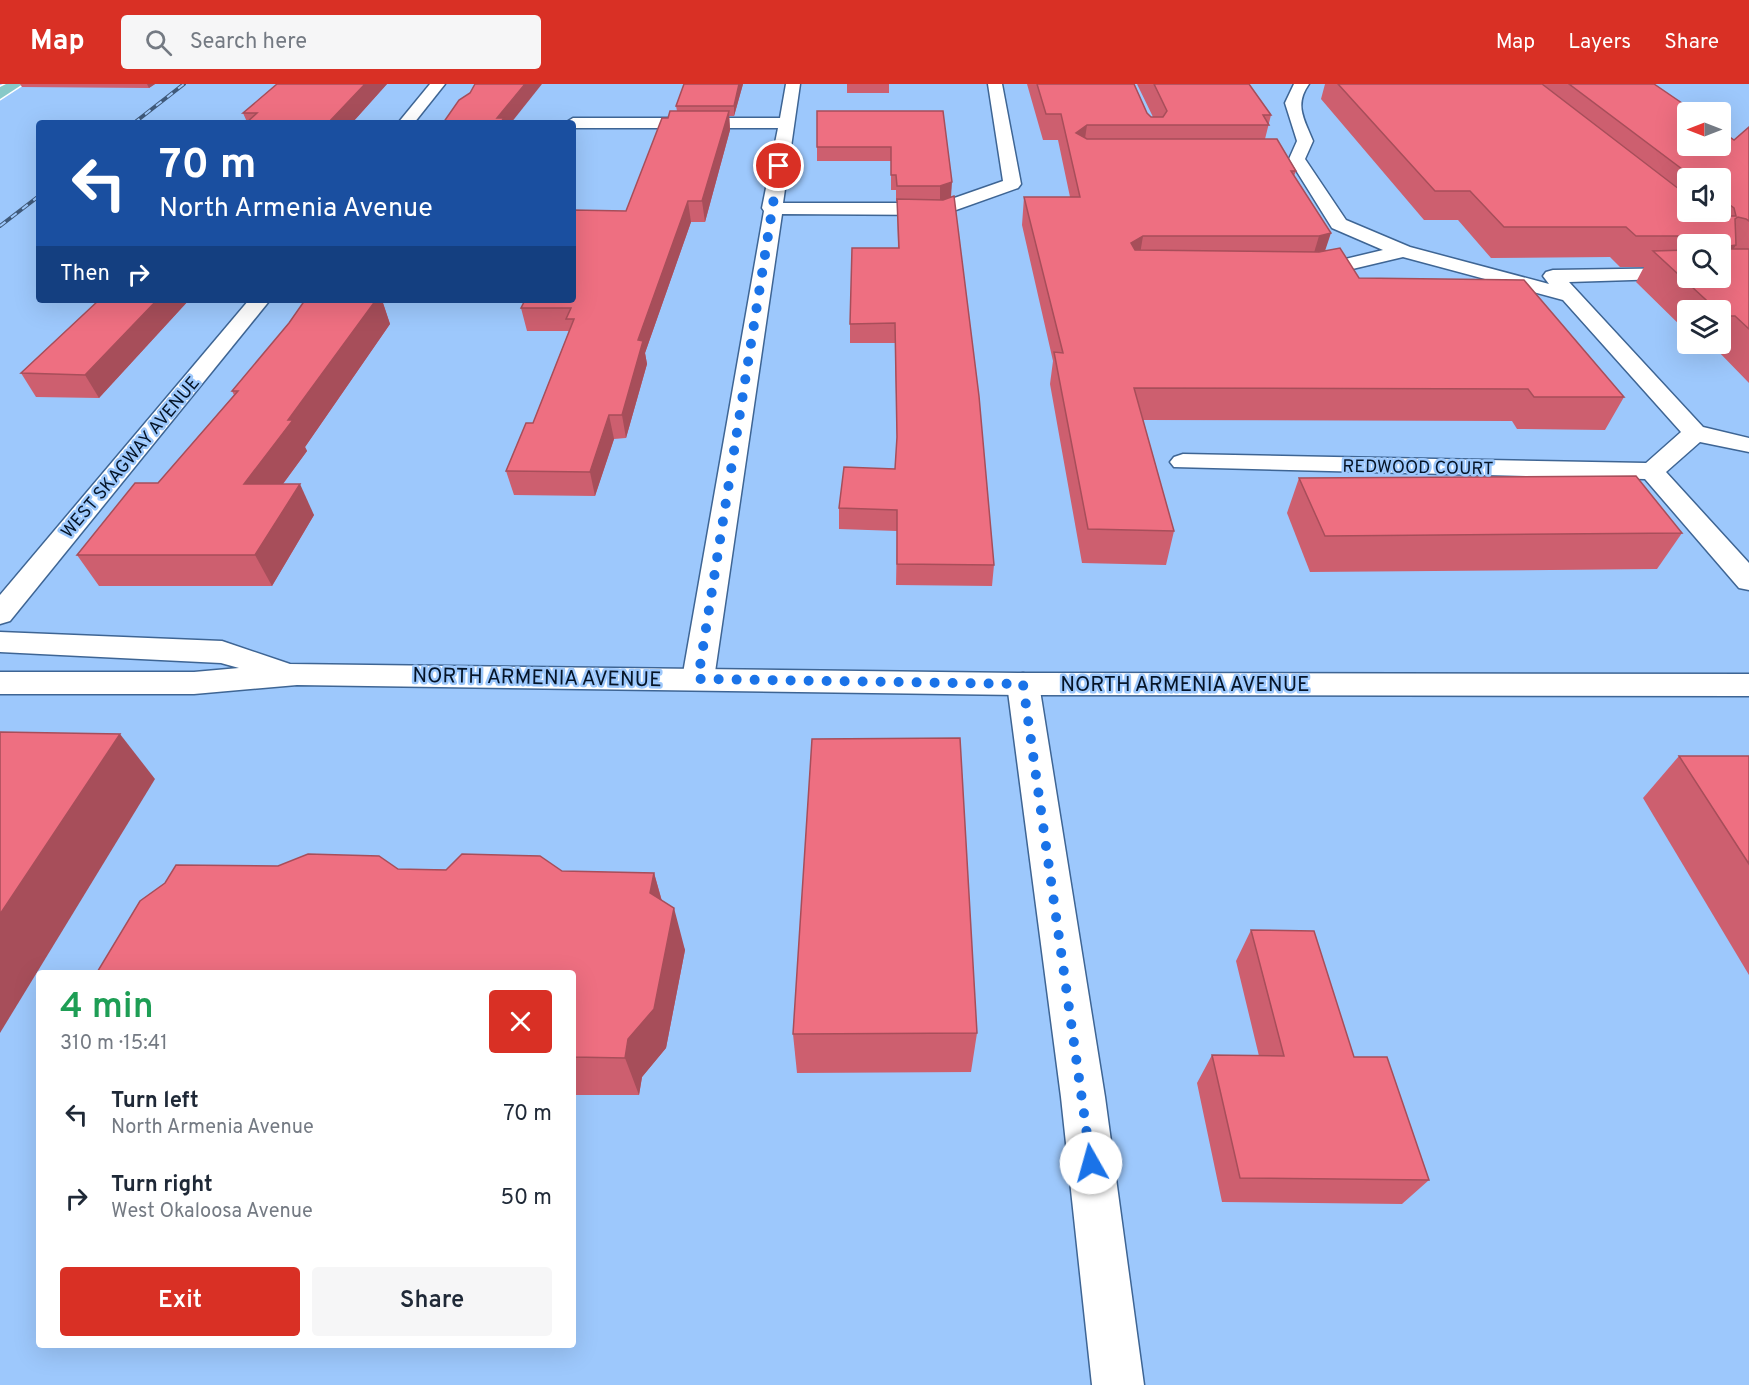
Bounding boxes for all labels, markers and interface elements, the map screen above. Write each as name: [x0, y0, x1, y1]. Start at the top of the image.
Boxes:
search box: [121, 15, 541, 69]
text: Map: [30, 24, 85, 60]
icon: search: [142, 26, 175, 59]
text: Search here: [190, 29, 307, 56]
text: Map: [1496, 29, 1535, 56]
text: Layers: [1568, 29, 1631, 56]
text: Share: [1664, 29, 1719, 56]
north arrow: [1677, 102, 1731, 156]
map controls: [1677, 102, 1731, 354]
text: 70 m: [159, 140, 257, 193]
pin: [753, 140, 804, 191]
icon: left: [60, 144, 138, 222]
icon: arrive: [762, 149, 795, 182]
button: sound: [1677, 168, 1731, 222]
text: North Armenia Avenue: [159, 192, 433, 226]
button: search: [1677, 234, 1731, 288]
icon: right: [122, 258, 155, 291]
text: Then: [60, 261, 110, 288]
button: layers: [1677, 300, 1731, 354]
street label: WEST SKAGWAY AVENUE: [57, 372, 206, 544]
street label: REDWOOD COURT: [1342, 456, 1494, 481]
street label: NORTH ARMENIA AVENUE: [412, 663, 662, 694]
street label: NORTH ARMENIA AVENUE: [1060, 672, 1310, 699]
text: 4 min: [60, 985, 154, 1031]
button: close: [489, 990, 552, 1053]
text: 310 m · 15:41: [60, 1031, 168, 1057]
text: Turn left: [111, 1088, 199, 1115]
icon: left: [60, 1098, 93, 1131]
text: 70 m: [503, 1101, 552, 1128]
text: North Armenia Avenue: [111, 1115, 314, 1141]
position arrow: [1059, 1131, 1123, 1195]
text: Turn right: [111, 1172, 213, 1199]
icon: right: [60, 1182, 93, 1215]
text: 50 m: [500, 1185, 552, 1212]
text: West Okaloosa Avenue: [111, 1199, 313, 1225]
button: Exit: [60, 1267, 300, 1336]
button: Share: [312, 1267, 552, 1336]

